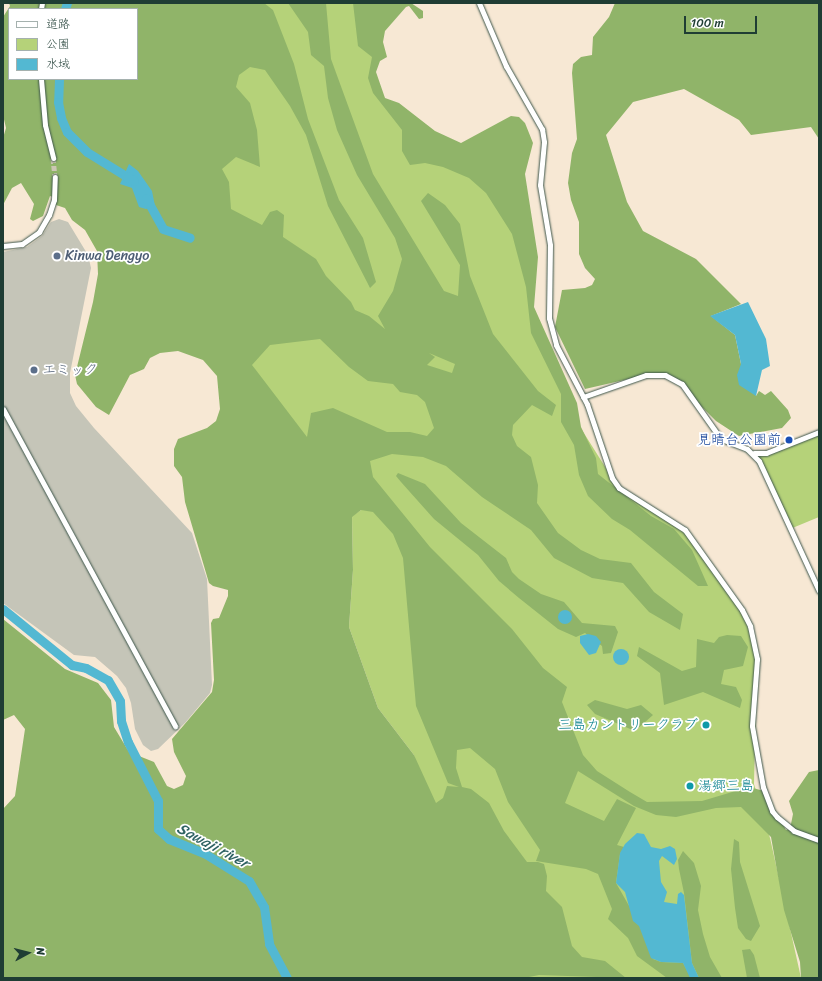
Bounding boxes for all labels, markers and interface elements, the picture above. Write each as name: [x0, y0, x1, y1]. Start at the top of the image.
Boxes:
legend: [8, 8, 138, 80]
scale bar: [686, 8, 759, 34]
text: 100 m: [691, 12, 724, 34]
text: 道路: [46, 13, 70, 35]
text: 公園: [46, 33, 70, 55]
text: 水域: [46, 53, 70, 75]
place label: Kinwa Dengyo: [65, 248, 150, 264]
marker: Kinwa Dengyo: [52, 251, 62, 261]
place label: エミック: [42, 362, 98, 378]
marker: エミック: [29, 365, 39, 375]
place label: 見晴台公園前: [697, 432, 781, 448]
marker: 見晴台公園前: [784, 435, 794, 445]
place label: 三島カントリークラブ: [558, 717, 698, 733]
marker: 三島カントリークラブ: [701, 720, 711, 730]
place label: 湯郷三島: [698, 778, 754, 794]
marker: 湯郷三島: [685, 781, 695, 791]
water label: Sawaji river: [174, 820, 252, 872]
north arrow: [8, 933, 48, 973]
text: N: [31, 947, 50, 956]

